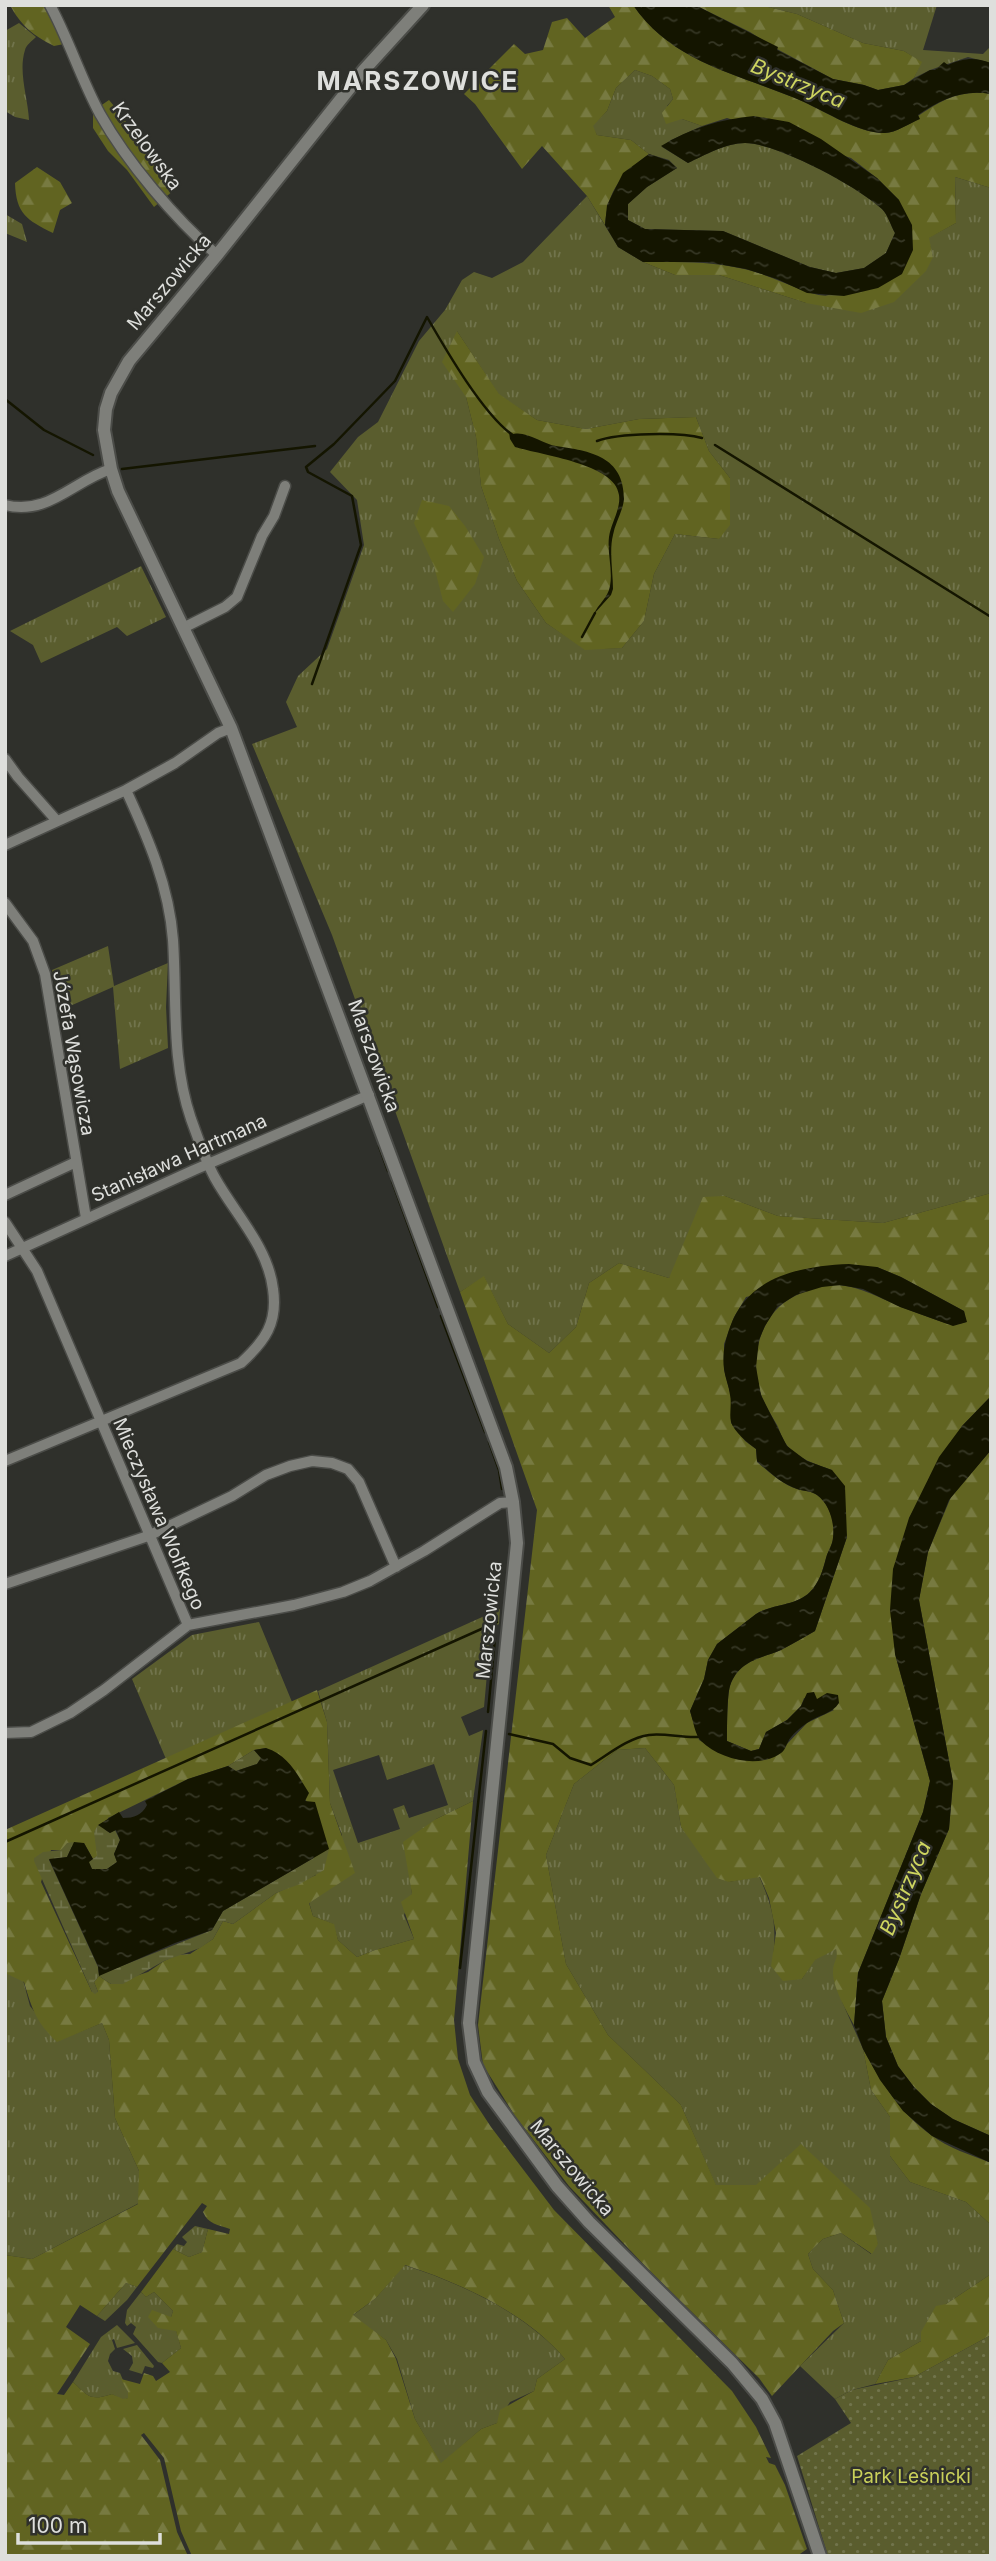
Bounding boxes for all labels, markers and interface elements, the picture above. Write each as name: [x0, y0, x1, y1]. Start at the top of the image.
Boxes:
water label: Bystrzyca: [747, 53, 849, 113]
district label: MARSZOWICE: [317, 65, 519, 96]
street label: Krzelowska: [107, 97, 187, 195]
street label: Marszowicka: [122, 229, 216, 335]
street label: Józefa Wąsowicza: [48, 969, 100, 1137]
street label: Marszowicka: [343, 996, 405, 1116]
street label: Stanisława Hartmana: [88, 1109, 270, 1207]
street label: Mieczysława Wolfkego: [108, 1415, 210, 1613]
street label: Marszowicka: [471, 1560, 507, 1680]
water label: Bystrzyca: [874, 1837, 936, 1939]
street label: Marszowicka: [525, 2115, 619, 2221]
park label: Park Leśnicki: [851, 2465, 971, 2488]
scale bar: [18, 2502, 159, 2546]
text: 100 m: [28, 2513, 87, 2538]

